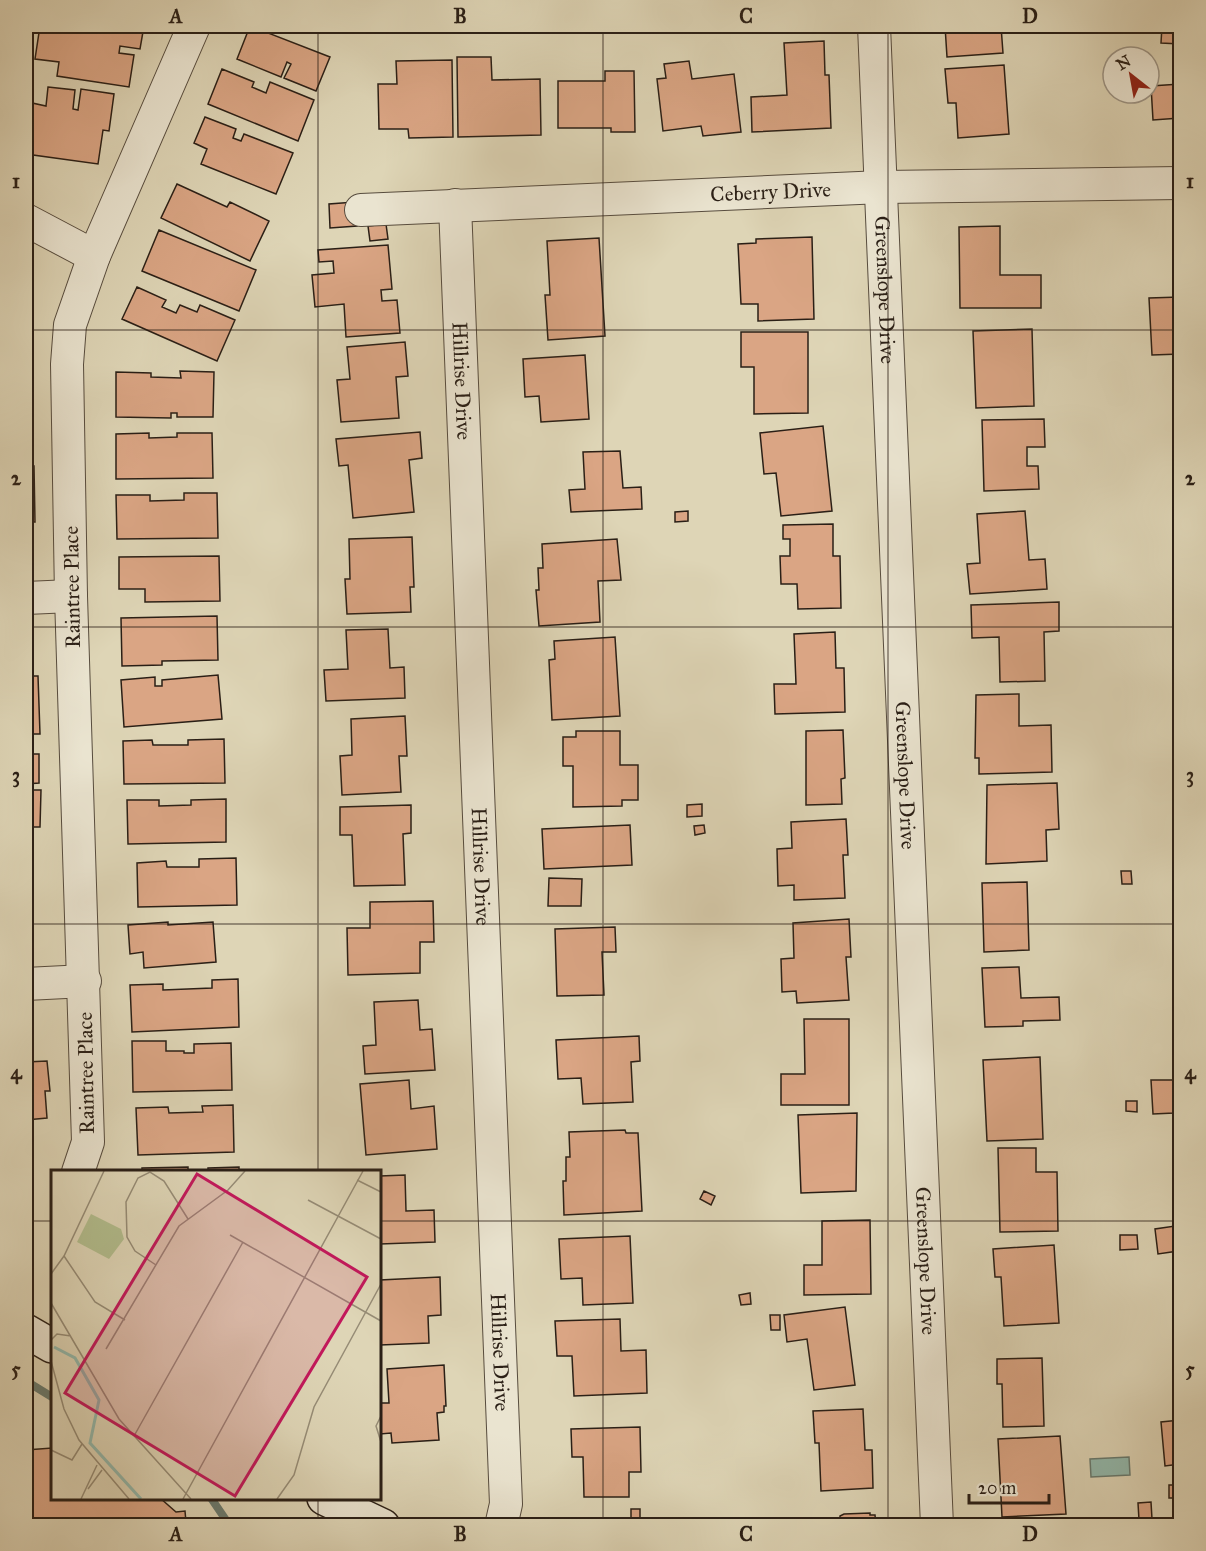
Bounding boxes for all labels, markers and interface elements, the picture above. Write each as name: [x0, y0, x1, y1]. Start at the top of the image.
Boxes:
text: A: [167, 4, 183, 28]
text: B: [453, 4, 467, 28]
text: C: [739, 4, 753, 28]
text: D: [1022, 4, 1038, 28]
north arrow: [1101, 45, 1161, 105]
text: N: [1113, 51, 1135, 74]
text: 1: [12, 169, 20, 193]
text: 1: [1186, 169, 1194, 193]
street label: Ceberry Drive: [710, 176, 832, 208]
street label: Greenslope Drive: [869, 215, 901, 365]
street label: Hillrise Drive: [447, 321, 477, 441]
text: 2: [11, 466, 22, 490]
text: 2: [1185, 466, 1196, 490]
street label: Raintree Place: [58, 526, 86, 648]
street label: Greenslope Drive: [889, 701, 922, 850]
text: 3: [12, 763, 20, 788]
text: 3: [1186, 763, 1194, 788]
street label: Hillrise Drive: [466, 807, 496, 926]
street label: Raintree Place: [72, 1012, 100, 1134]
text: 4: [10, 1060, 22, 1085]
text: 4: [1184, 1060, 1196, 1085]
inset map: [51, 1170, 381, 1500]
street label: Greenslope Drive: [910, 1186, 942, 1336]
street label: Hillrise Drive: [485, 1292, 515, 1412]
text: 5: [11, 1357, 21, 1381]
text: 5: [1185, 1357, 1195, 1381]
scale bar: [969, 1467, 1048, 1505]
text: 20 m: [978, 1477, 1016, 1499]
text: A: [167, 1522, 183, 1546]
text: B: [453, 1522, 467, 1546]
text: C: [739, 1522, 753, 1546]
text: D: [1022, 1522, 1038, 1546]

